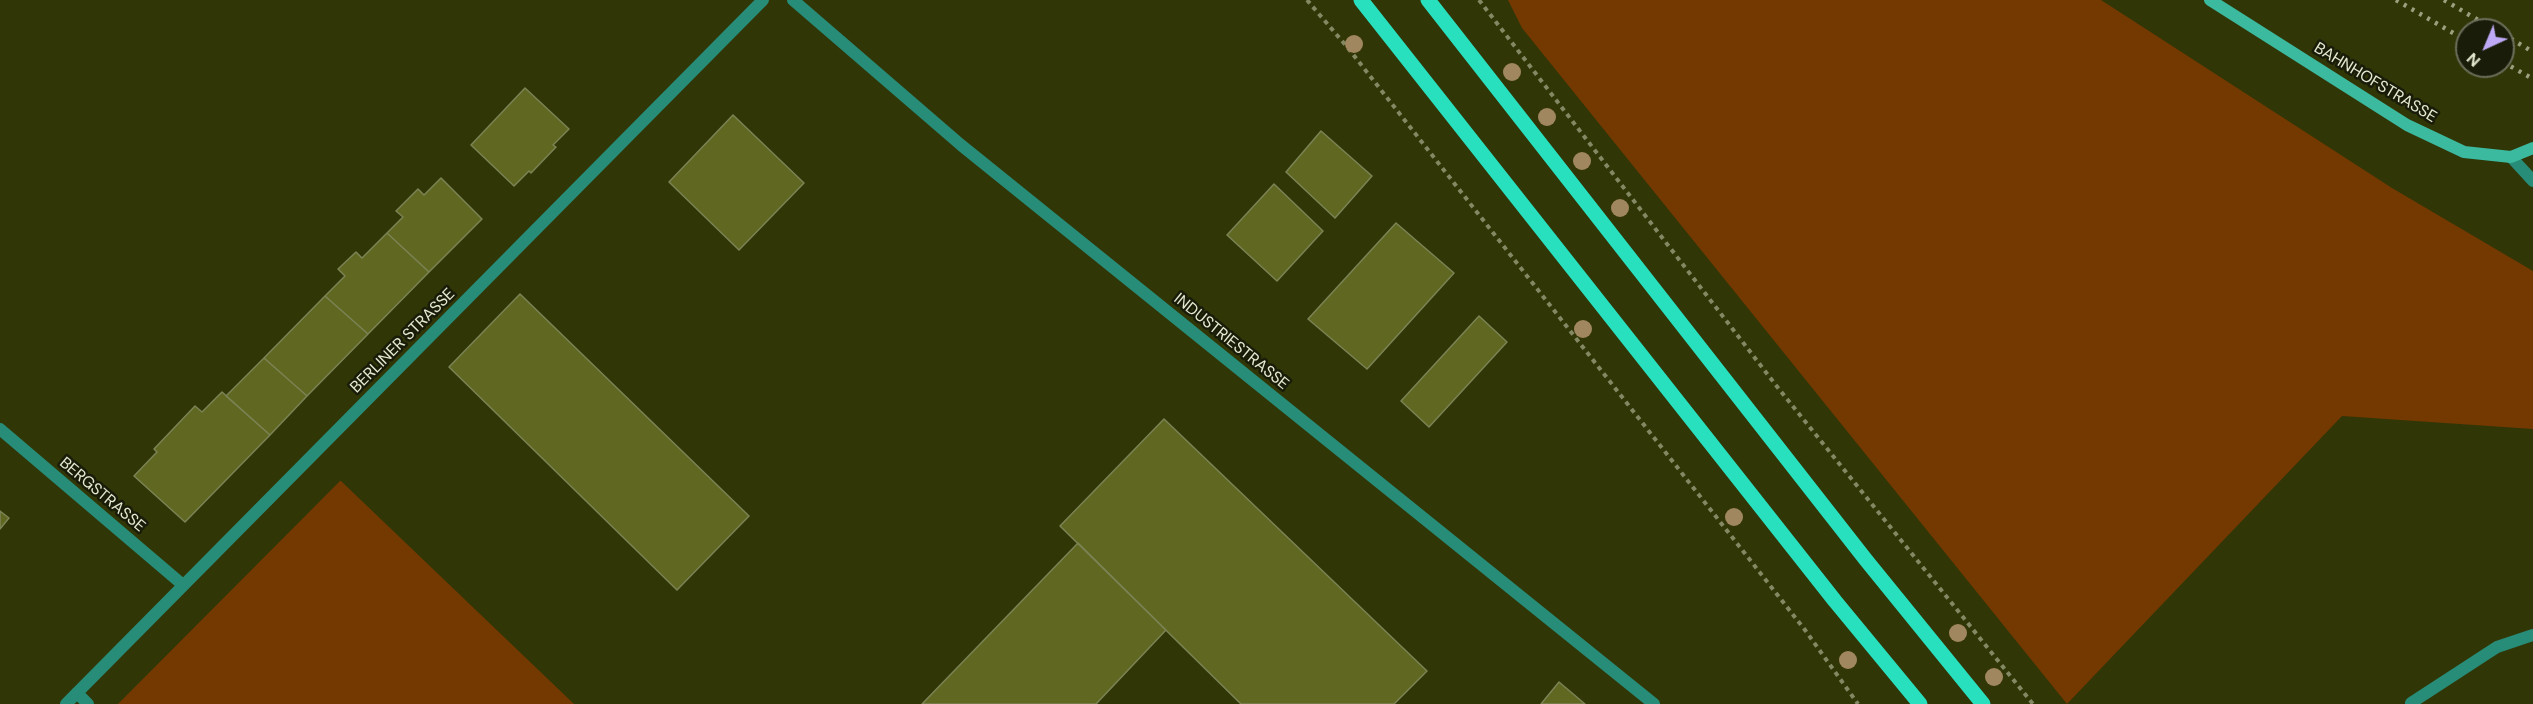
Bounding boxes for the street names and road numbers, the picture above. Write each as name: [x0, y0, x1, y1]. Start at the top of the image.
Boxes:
street label: BAHNHOFSTRASSE: [2310, 39, 2440, 127]
street label: BERLINER STRASSE: [347, 285, 459, 397]
street label: INDUSTRIESTRASSE: [1170, 290, 1292, 394]
street label: BERGSTRASSE: [55, 454, 149, 536]

